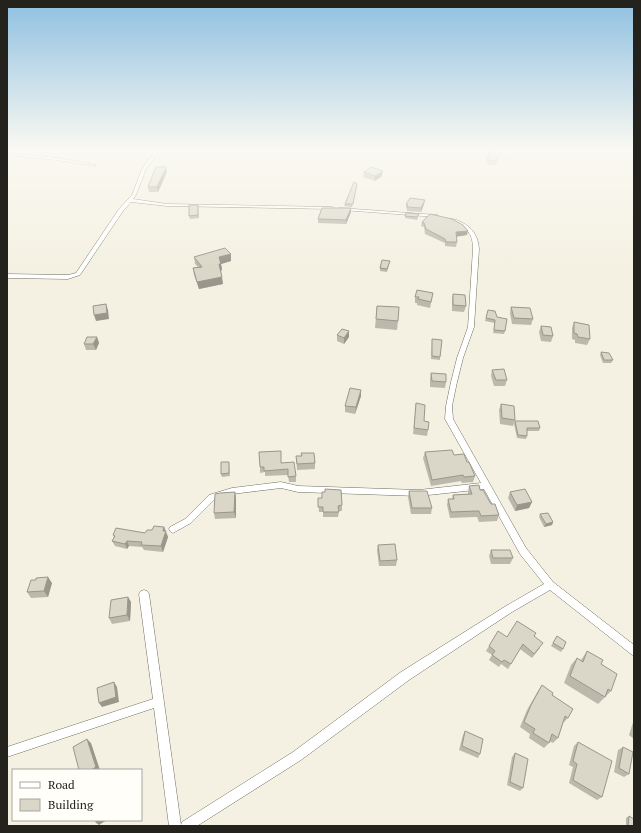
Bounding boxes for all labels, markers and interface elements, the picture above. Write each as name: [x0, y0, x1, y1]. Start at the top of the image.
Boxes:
legend: [12, 769, 142, 821]
text: Road: [48, 777, 75, 792]
text: Building: [48, 797, 94, 812]

